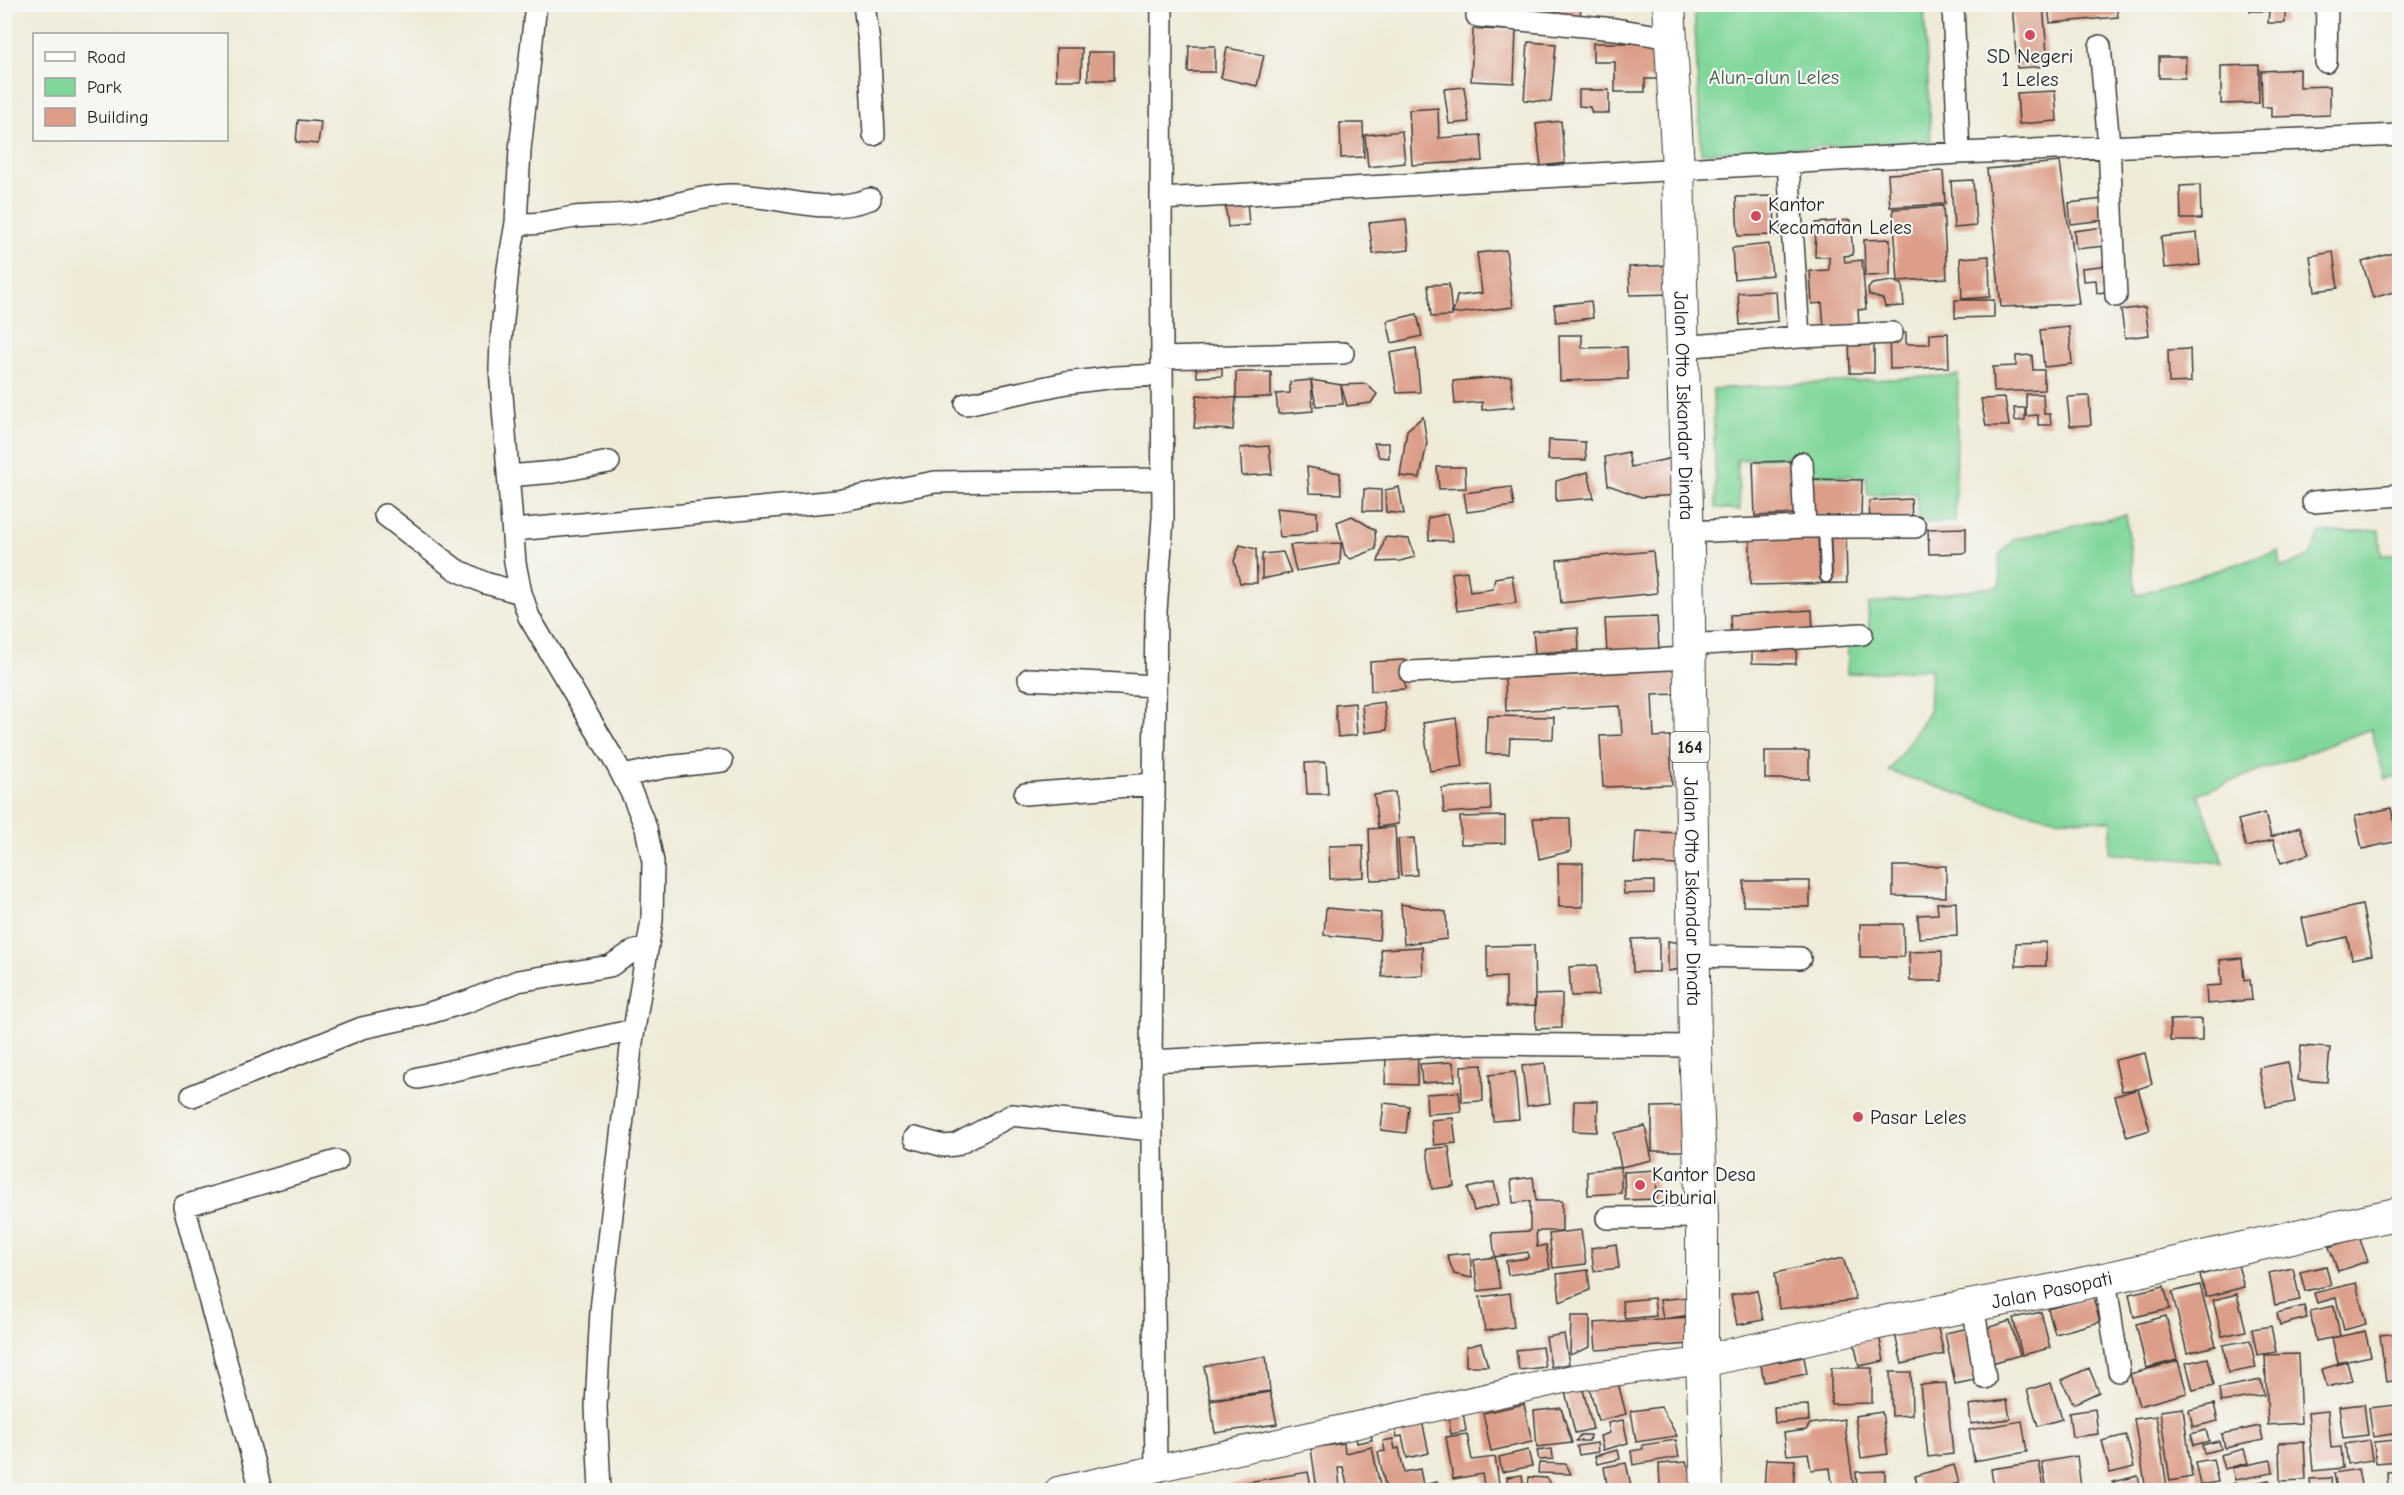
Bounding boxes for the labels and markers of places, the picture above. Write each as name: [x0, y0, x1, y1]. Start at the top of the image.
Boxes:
marker: SD Negeri 1 Leles: [2023, 28, 2037, 42]
place label: SD Negeri 1 Leles: [1987, 45, 2073, 91]
place label: Kantor Kecamatan Leles: [1768, 193, 1912, 239]
marker: Kantor Kecamatan Leles: [1749, 209, 1763, 223]
place label: Pasar Leles: [1870, 1106, 1966, 1129]
marker: Pasar Leles: [1851, 1110, 1865, 1124]
place label: Kantor Desa Ciburial: [1652, 1163, 1756, 1209]
marker: Kantor Desa Ciburial: [1633, 1178, 1647, 1192]

